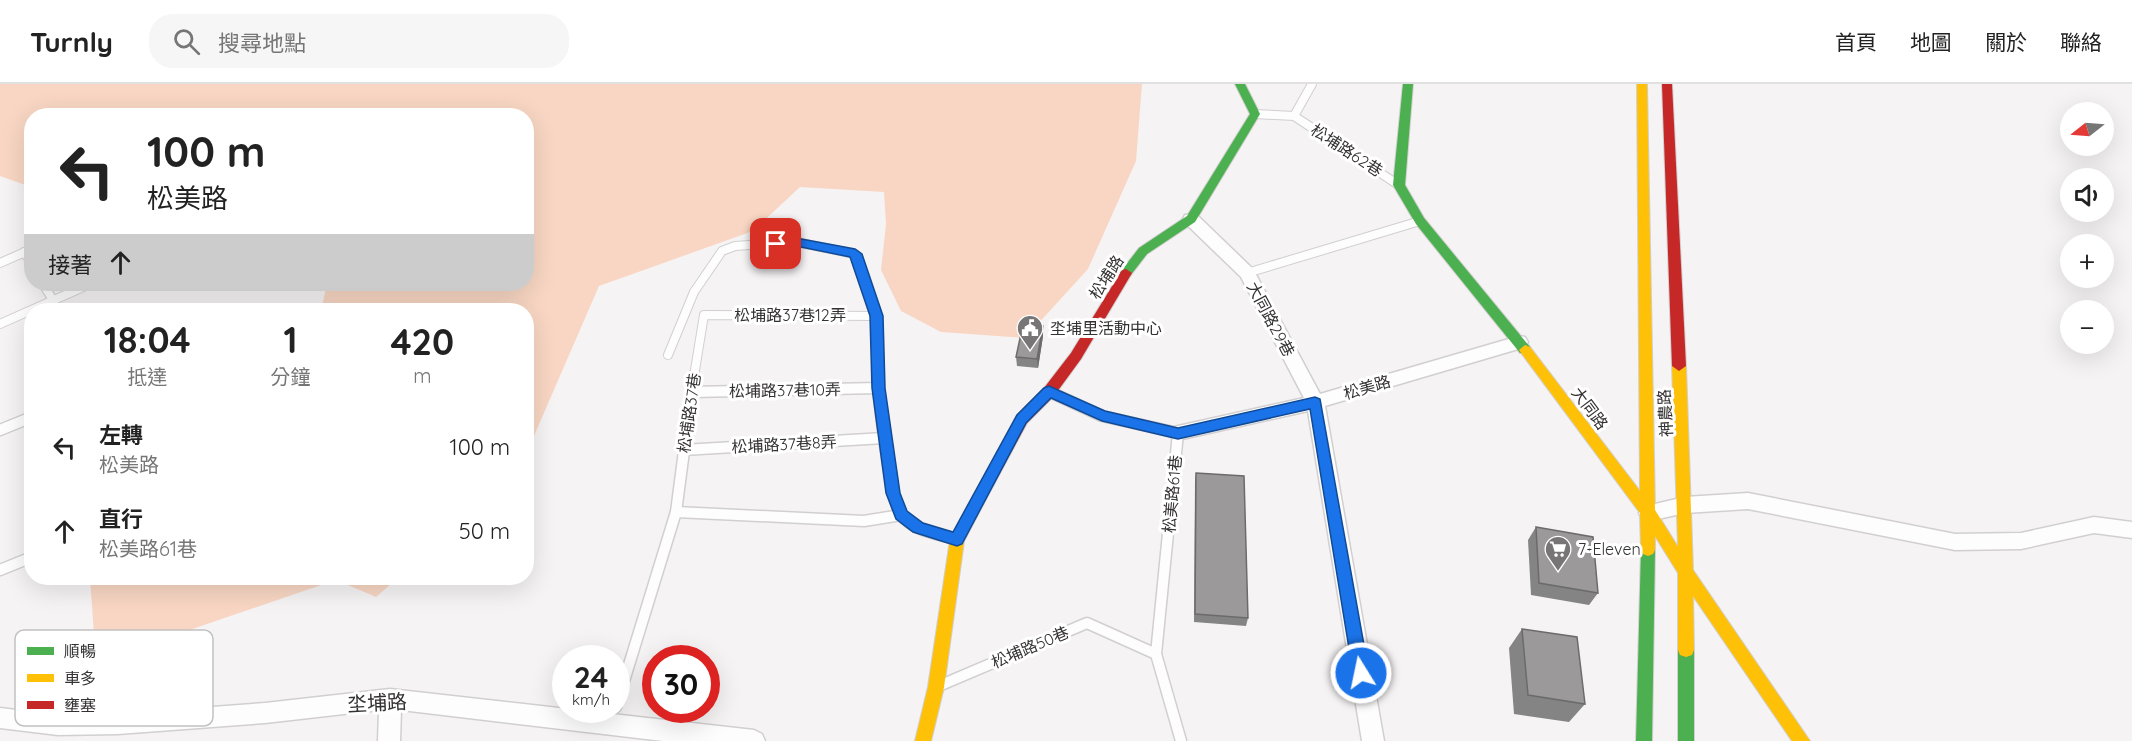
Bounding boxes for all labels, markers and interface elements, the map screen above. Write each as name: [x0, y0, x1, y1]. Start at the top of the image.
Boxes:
search box: [149, 14, 569, 68]
text: Turnly: [30, 24, 113, 59]
icon: search: [170, 25, 203, 58]
text: 搜尋地點: [218, 29, 306, 57]
text: 首頁: [1835, 29, 1877, 55]
text: 地圖: [1910, 29, 1952, 55]
text: 關於: [1985, 29, 2027, 55]
text: 聯絡: [2060, 29, 2102, 55]
north arrow: [2060, 102, 2114, 156]
map controls: [2060, 102, 2114, 354]
street label: 松埔路62巷: [1307, 119, 1387, 181]
text: 100 m: [147, 125, 265, 178]
icon: left: [48, 132, 126, 210]
button: sound: [2060, 168, 2114, 222]
text: 松美路: [147, 181, 228, 215]
pin: [750, 218, 801, 269]
icon: arrive: [759, 227, 792, 260]
button: +: [2060, 234, 2114, 288]
icon: ahead: [104, 246, 137, 279]
text: 接著: [48, 251, 92, 279]
street label: 松埔路: [1085, 251, 1127, 303]
street label: 大同路29巷: [1243, 278, 1299, 360]
button: −: [2060, 300, 2114, 354]
street label: 松埔路37巷12弄: [734, 305, 846, 325]
public building icon: 坔埔里活動中心: [1015, 313, 1045, 351]
text: 18:04: [104, 317, 191, 362]
text: 1: [284, 317, 298, 362]
place label: 坔埔里活動中心: [1050, 318, 1162, 338]
text: 420: [390, 319, 454, 364]
text: m: [413, 363, 431, 388]
text: 抵達: [127, 364, 167, 389]
text: 分鐘: [271, 364, 311, 389]
street label: 松美路: [1341, 371, 1393, 403]
street label: 松埔路37巷: [673, 372, 705, 454]
street label: 松埔路37巷10弄: [729, 379, 841, 401]
street label: 大同路: [1568, 383, 1612, 433]
street label: 神農路: [1654, 389, 1676, 437]
text: 左轉: [99, 421, 143, 449]
icon: left: [48, 431, 81, 464]
street label: 松埔路37巷8弄: [731, 431, 837, 457]
text: 100 m: [450, 433, 510, 461]
text: 松美路: [99, 452, 159, 477]
street label: 松美路61巷: [1159, 454, 1185, 534]
text: 直行: [99, 505, 143, 533]
icon: ahead: [48, 515, 81, 548]
text: 50 m: [459, 517, 510, 545]
supermarket icon: 7-Eleven: [1543, 534, 1573, 572]
text: 松美路61巷: [99, 536, 197, 561]
place label: 7-Eleven: [1578, 539, 1641, 559]
street label: 松埔路50巷: [988, 622, 1072, 672]
legend: [15, 630, 213, 726]
text: 順暢: [64, 641, 96, 661]
position arrow: [1329, 641, 1393, 705]
speed limit sign: 30: [642, 645, 720, 723]
text: 24: [574, 658, 608, 696]
text: 車多: [64, 668, 96, 688]
street label: 坔埔路: [346, 688, 408, 717]
text: km/h: [572, 690, 610, 709]
text: 壅塞: [64, 695, 96, 715]

